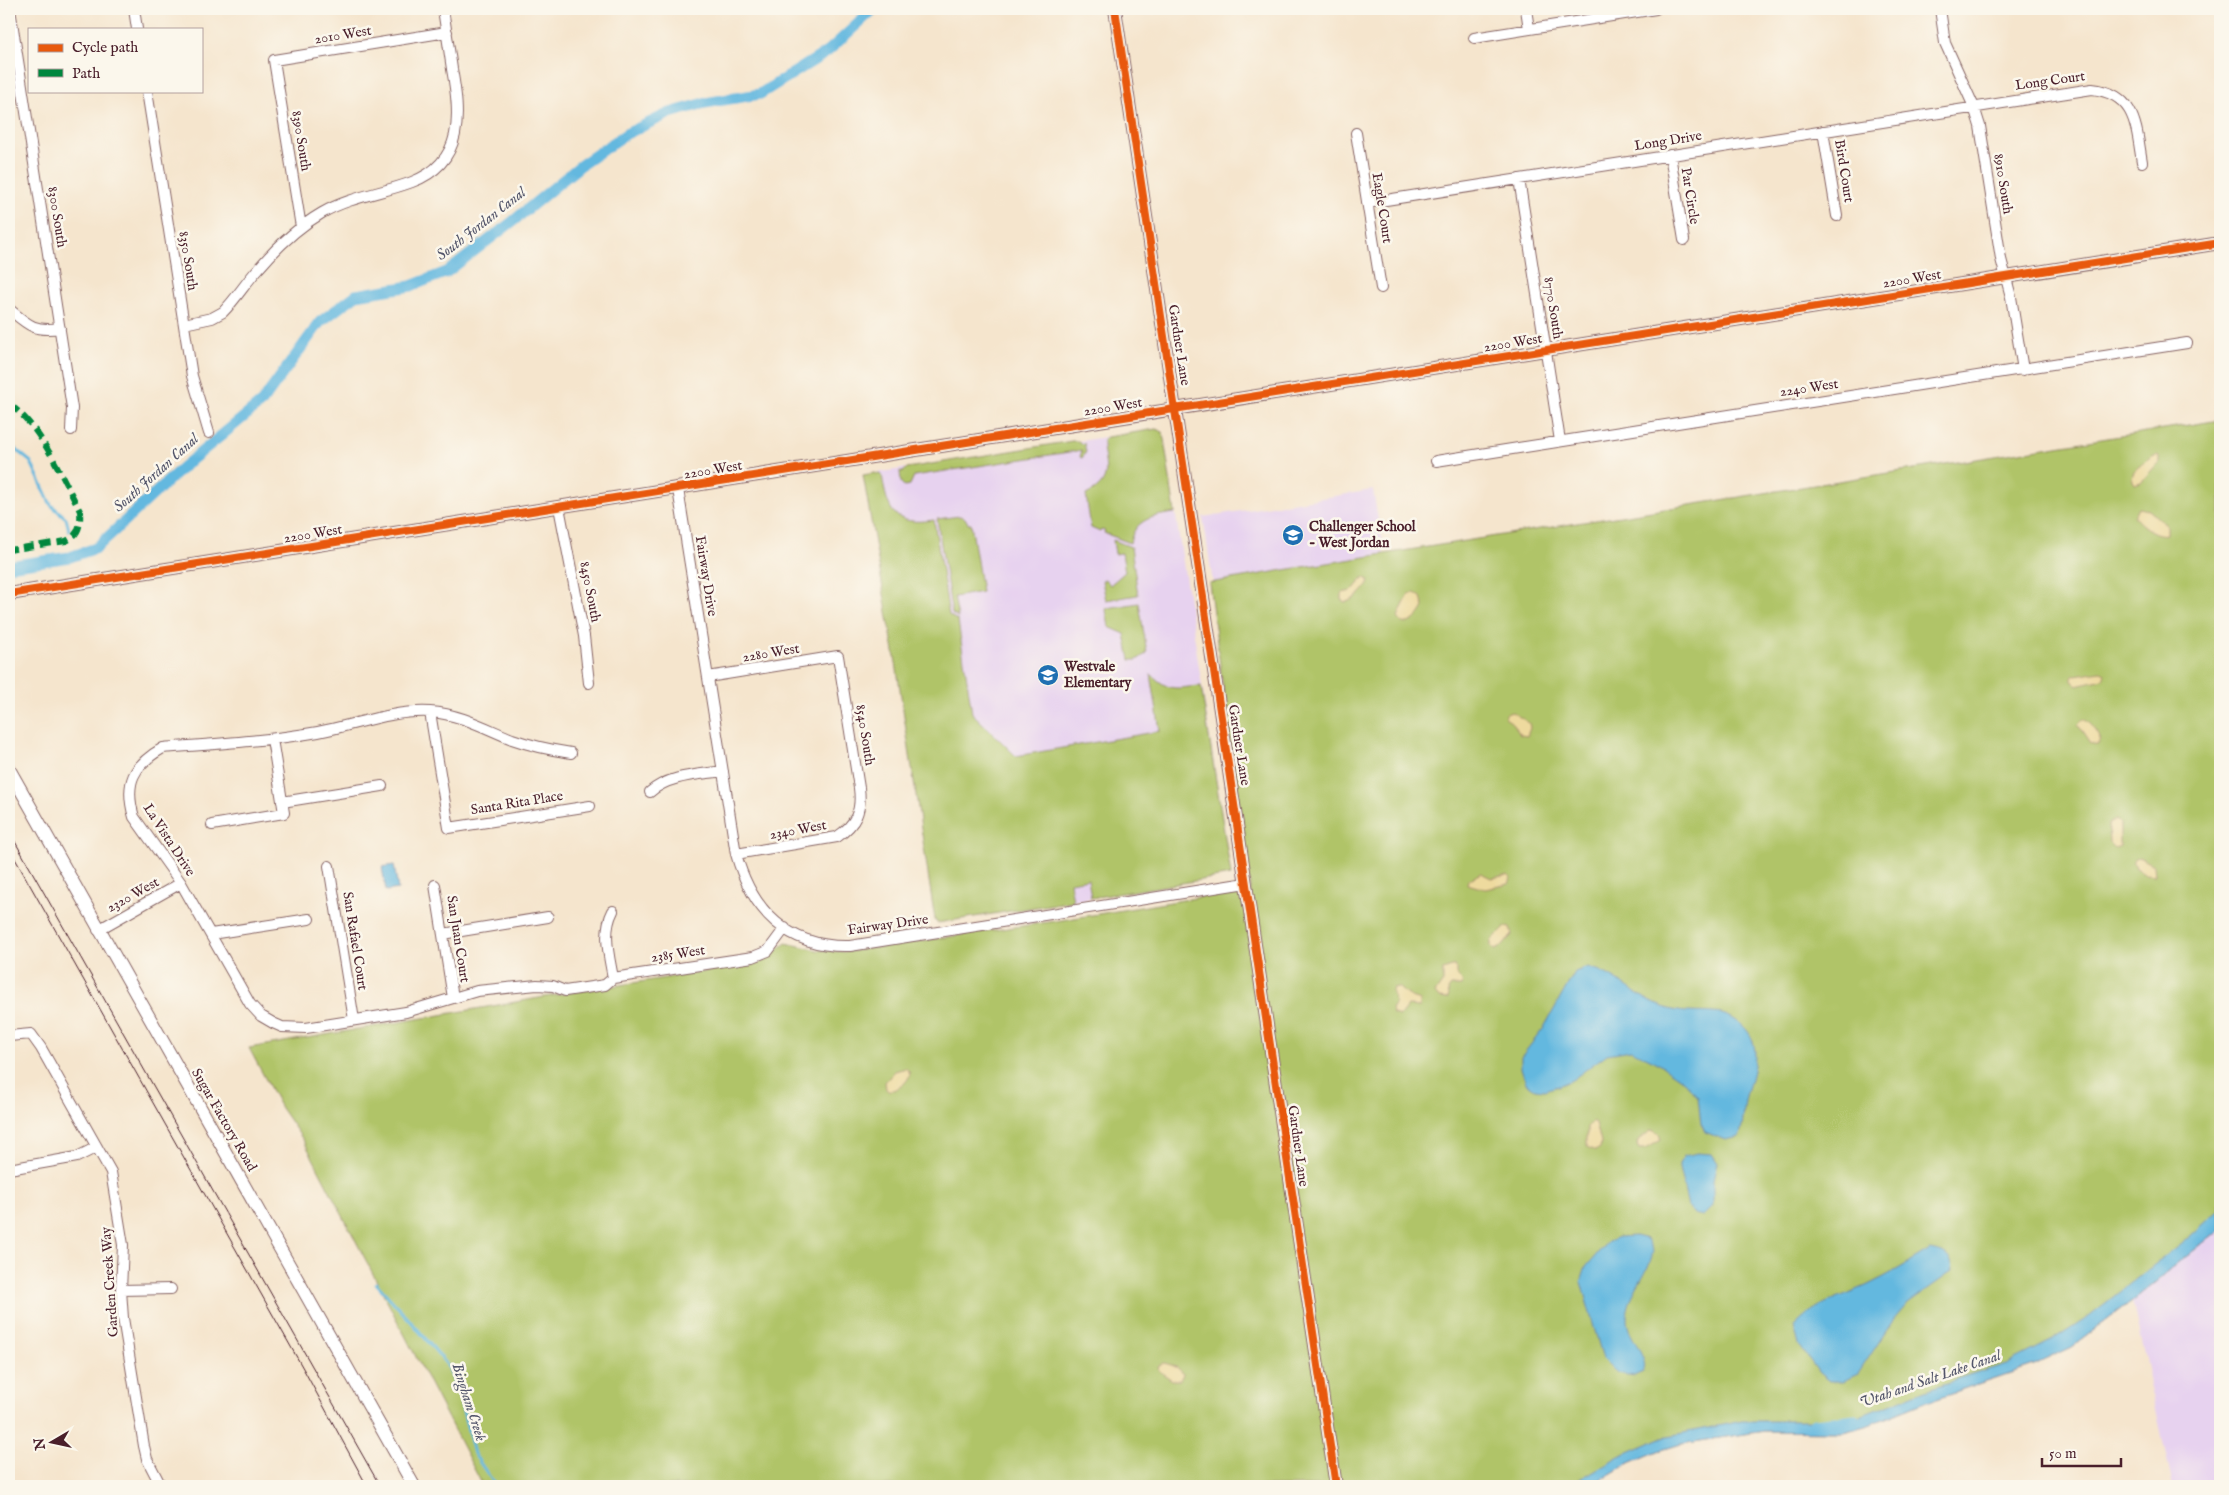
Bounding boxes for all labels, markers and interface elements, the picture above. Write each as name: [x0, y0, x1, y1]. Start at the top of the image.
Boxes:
street label: 2010 West: [313, 22, 373, 48]
legend: [28, 28, 202, 92]
text: Cycle path: [72, 38, 138, 57]
text: Path: [72, 64, 100, 83]
street label: Long Court: [2014, 67, 2086, 95]
street label: 8390 South: [287, 109, 315, 173]
street label: Long Drive: [1633, 127, 1704, 155]
street label: Bird Court: [1830, 138, 1858, 204]
street label: 8910 South: [1989, 153, 2017, 216]
street label: Par Circle: [1677, 166, 1703, 226]
street label: Eagle Court: [1368, 171, 1396, 245]
water label: South Jordan Canal: [433, 182, 531, 265]
street label: 8300 South: [43, 185, 71, 249]
street label: 8350 South: [174, 230, 202, 293]
street label: 2200 West: [1882, 265, 1943, 292]
street label: 8770 South: [1539, 276, 1567, 341]
street label: Gardner Lane: [1164, 303, 1194, 387]
street label: 2200 West: [1483, 329, 1544, 356]
street label: 2240 West: [1779, 375, 1840, 401]
street label: 2200 West: [1083, 393, 1144, 420]
water label: South Jordan Canal: [109, 429, 204, 516]
street label: 2200 West: [683, 456, 744, 483]
place label: Challenger School - West Jordan: [1309, 518, 1417, 552]
street label: 2200 West: [283, 520, 344, 547]
school or university icon: Challenger School - West Jordan: [1281, 523, 1305, 547]
street label: Fairway Drive: [691, 534, 721, 618]
street label: 8450 South: [575, 560, 605, 624]
street label: 2280 West: [741, 640, 801, 666]
place label: Westvale Elementary: [1063, 658, 1132, 692]
school or university icon: Westvale Elementary: [1036, 663, 1060, 687]
street label: 8540 South: [851, 703, 879, 767]
street label: Gardner Lane: [1224, 703, 1254, 787]
street label: Santa Rita Place: [470, 787, 565, 819]
street label: La Vista Drive: [139, 800, 200, 880]
street label: 2340 West: [768, 816, 828, 844]
street label: 2320 West: [104, 873, 163, 917]
street label: San Rafael Court: [338, 890, 372, 992]
street label: San Juan Court: [442, 894, 474, 984]
street label: Fairway Drive: [847, 910, 930, 940]
street label: 2385 West: [650, 941, 706, 967]
street label: Sugar Factory Road: [187, 1065, 261, 1175]
street label: Gardner Lane: [1283, 1104, 1313, 1188]
street label: Garden Creek Way: [97, 1226, 123, 1338]
water label: Utah and Salt Lake Canal: [1857, 1345, 2005, 1412]
water label: Bingham Creek: [446, 1361, 491, 1444]
north arrow: [28, 1418, 78, 1468]
scale bar: [2042, 1435, 2120, 1467]
text: N: [30, 1436, 50, 1452]
text: 50 m: [2049, 1444, 2077, 1463]

